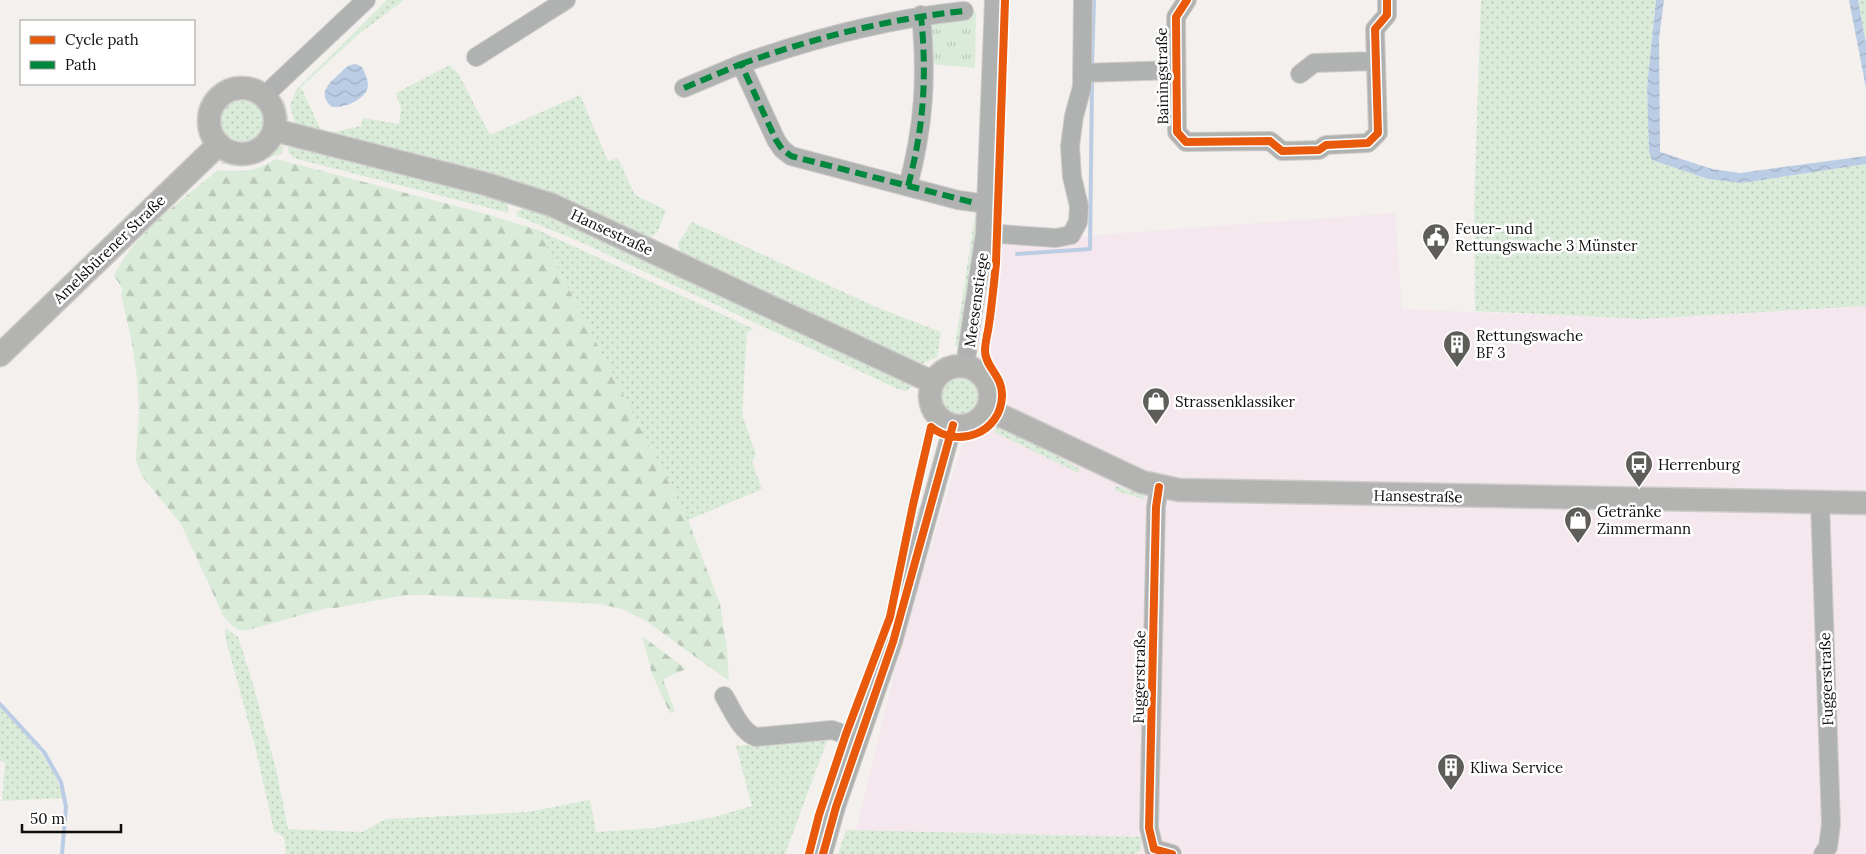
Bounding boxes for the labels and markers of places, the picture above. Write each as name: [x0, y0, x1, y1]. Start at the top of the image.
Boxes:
place label: Feuer- und Rettungswache 3 Münster: [1455, 219, 1638, 255]
public building icon: Feuer- und Rettungswache 3 Münster: [1421, 222, 1451, 261]
place label: Rettungswache BF 3: [1476, 326, 1583, 362]
building icon: Rettungswache BF 3: [1442, 329, 1472, 368]
shop icon: Strassenklassiker: [1141, 386, 1171, 425]
place label: Strassenklassiker: [1175, 392, 1296, 411]
bus stop icon: Herrenburg: [1624, 449, 1654, 488]
place label: Herrenburg: [1658, 455, 1741, 474]
place label: Getränke Zimmermann: [1597, 502, 1691, 538]
shop icon: Getränke Zimmermann: [1563, 505, 1593, 544]
building icon: Kliwa Service: [1436, 752, 1466, 791]
place label: Kliwa Service: [1470, 758, 1563, 777]

